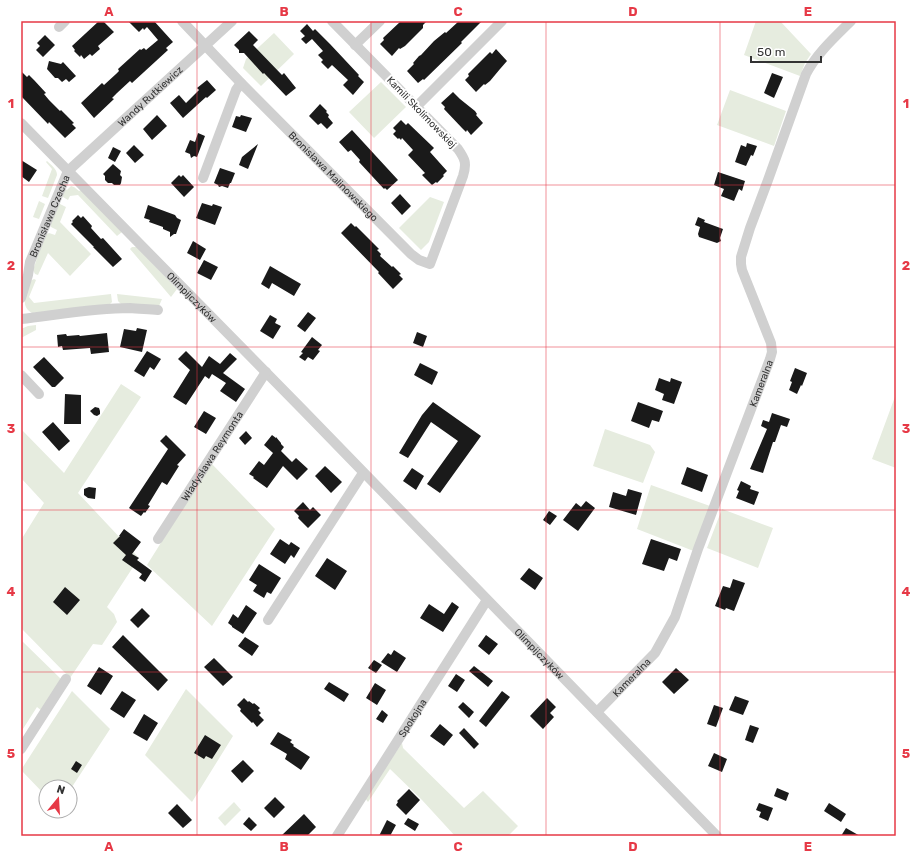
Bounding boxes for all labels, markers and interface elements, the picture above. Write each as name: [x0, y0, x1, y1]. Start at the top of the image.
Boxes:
text: A: [104, 4, 114, 19]
text: B: [279, 4, 289, 19]
text: C: [453, 4, 463, 19]
text: D: [628, 4, 638, 19]
text: E: [804, 4, 812, 19]
scale bar: [751, 38, 821, 64]
text: 50 m: [757, 45, 785, 59]
street label: Wandy Rutkiewicz: [116, 64, 186, 129]
street label: Kamili Skolimowskiej: [384, 74, 459, 151]
text: 1: [8, 96, 14, 111]
text: 1: [903, 96, 909, 111]
street label: Bronisława Malinowskiego: [286, 129, 380, 225]
street label: Bronisława Czecha: [28, 173, 73, 259]
text: 2: [7, 258, 15, 273]
text: 2: [902, 258, 910, 273]
street label: Olimpijczyków: [164, 270, 219, 326]
street label: Kameralna: [747, 358, 776, 409]
street label: Władysława Reymonta: [179, 409, 246, 504]
text: 3: [7, 421, 16, 436]
text: 3: [902, 421, 911, 436]
text: 4: [7, 584, 16, 599]
text: 4: [902, 584, 911, 599]
street label: Olimpijczyków: [512, 626, 566, 682]
street label: Kameralna: [611, 656, 654, 700]
street label: Spokojna: [396, 697, 429, 740]
text: 5: [7, 746, 15, 761]
text: 5: [902, 746, 910, 761]
north arrow: [38, 779, 78, 819]
text: N: [55, 783, 67, 797]
text: A: [104, 839, 114, 854]
text: B: [279, 839, 289, 854]
text: C: [453, 839, 463, 854]
text: D: [628, 839, 638, 854]
text: E: [804, 839, 812, 854]

